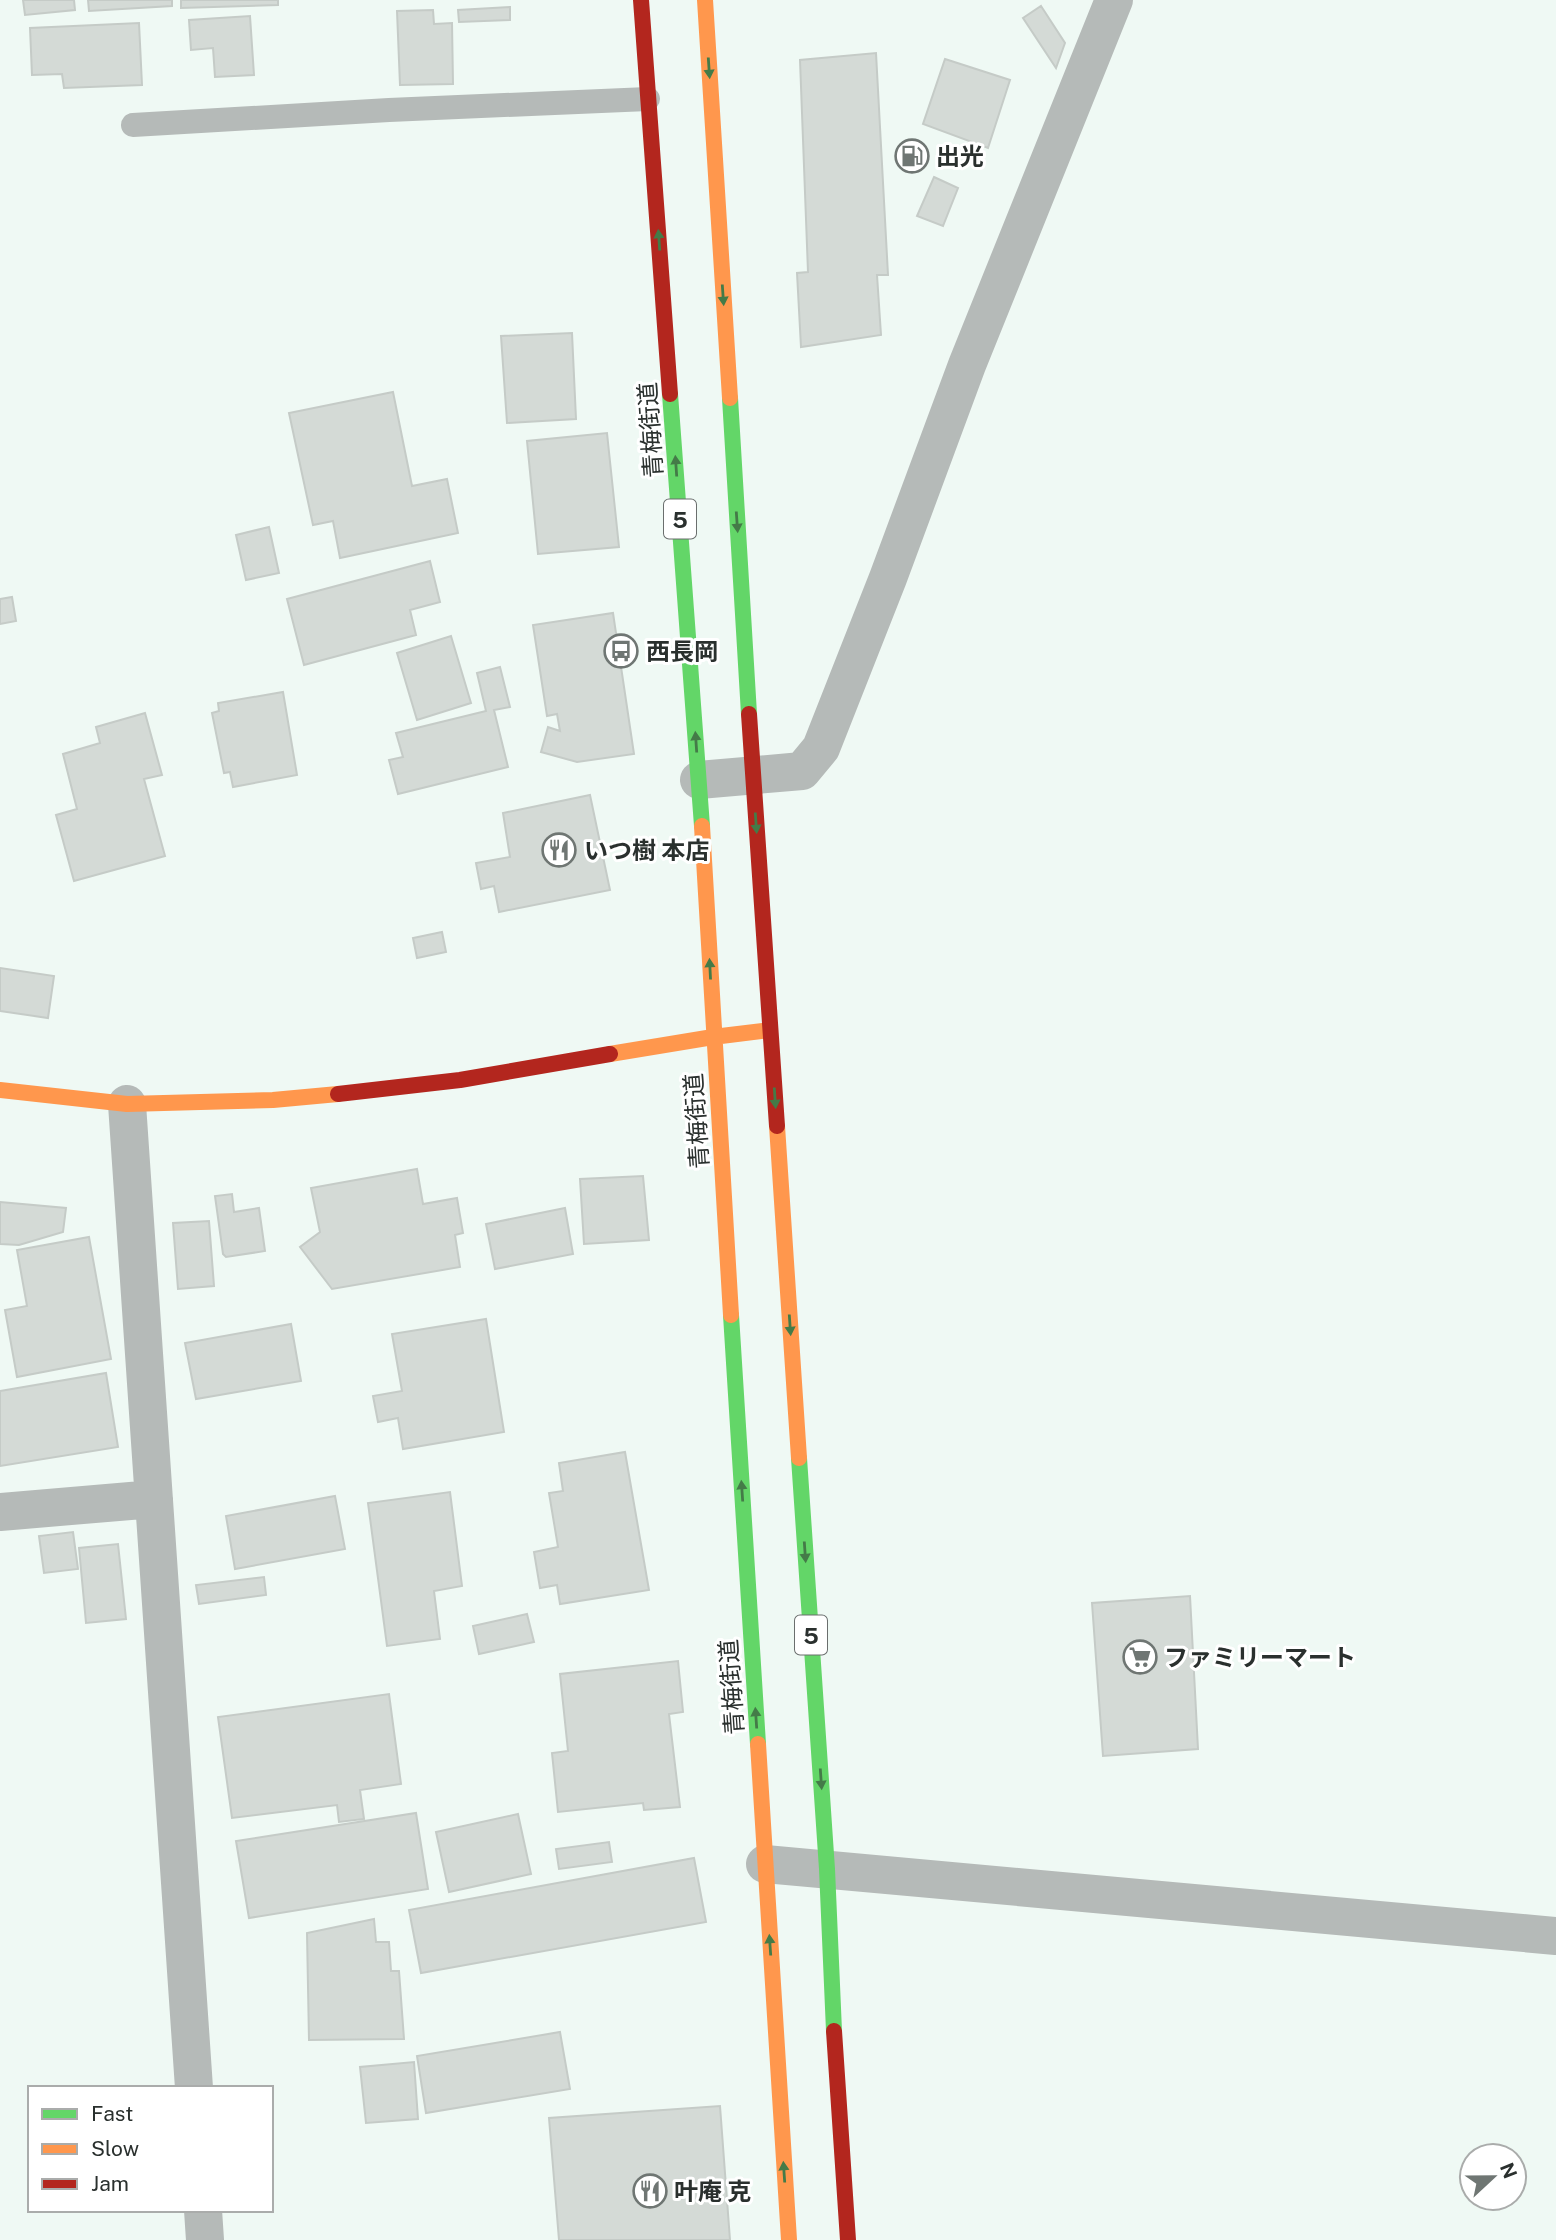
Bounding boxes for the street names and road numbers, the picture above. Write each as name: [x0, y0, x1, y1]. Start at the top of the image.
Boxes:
street label: 青梅街道: [633, 381, 667, 479]
road number: 5: [664, 499, 696, 538]
street label: 青梅街道: [679, 1072, 713, 1170]
road number: 5: [795, 1616, 827, 1654]
street label: 青梅街道: [714, 1638, 748, 1736]

